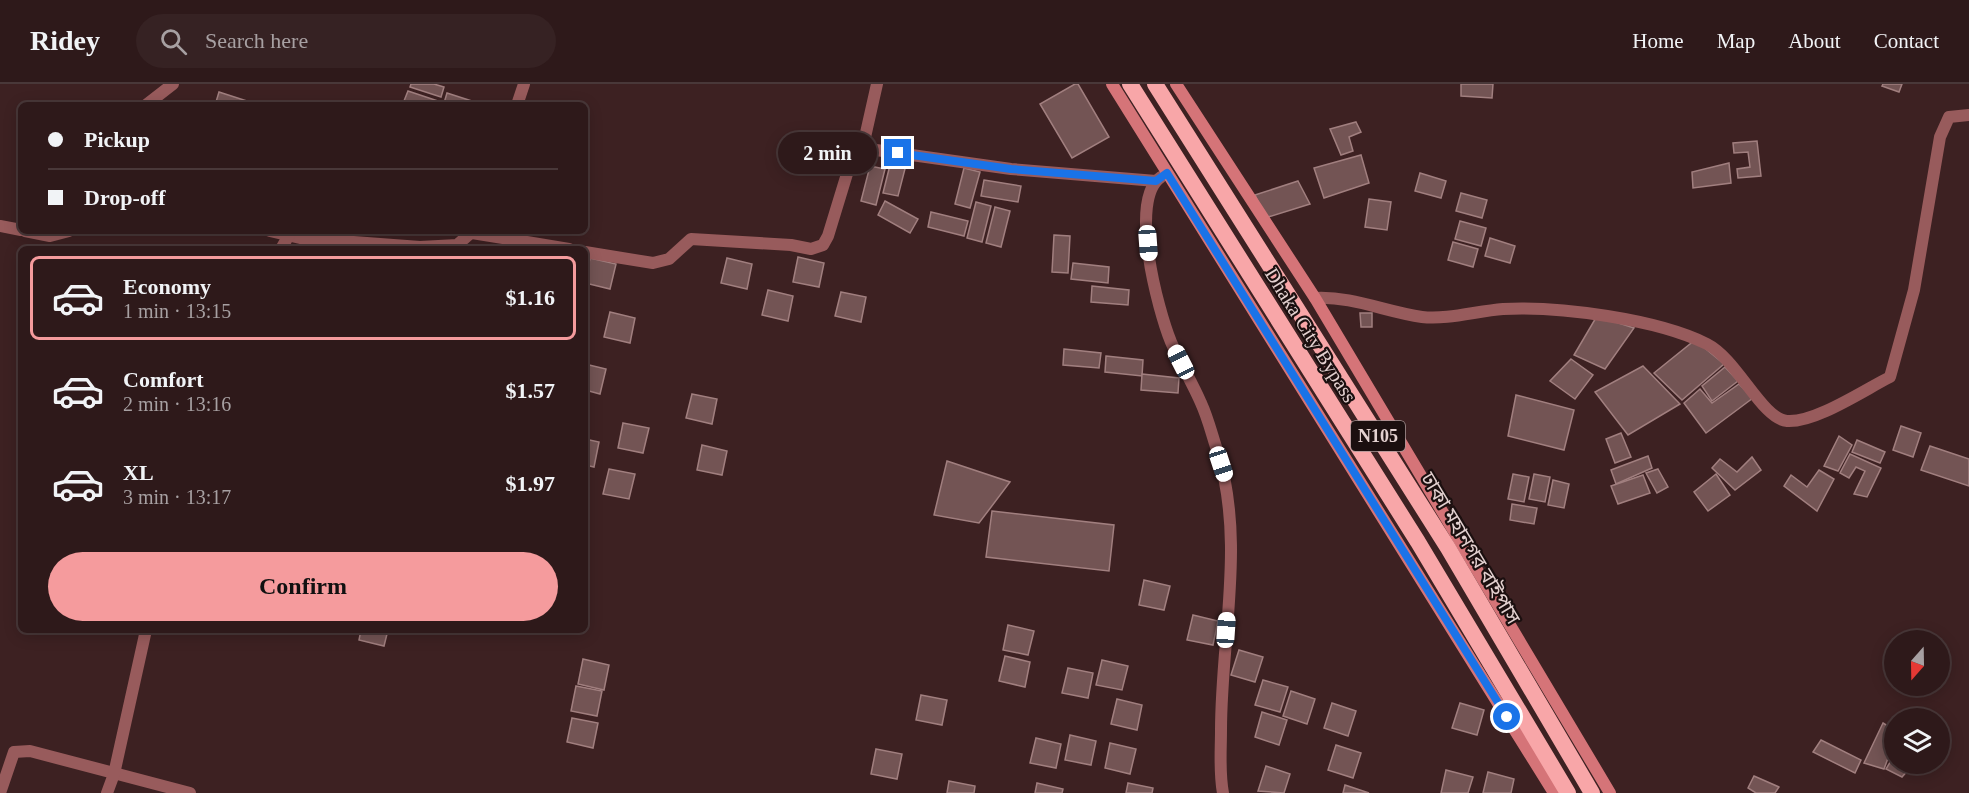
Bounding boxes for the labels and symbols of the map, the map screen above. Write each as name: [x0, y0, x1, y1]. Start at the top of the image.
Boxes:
callout: 2 min: [778, 132, 877, 174]
route end: [884, 139, 911, 166]
car: [1138, 224, 1158, 262]
street label: Dhaka City Bypass: [1260, 264, 1361, 407]
car: [1165, 342, 1197, 382]
road number: N105: [1351, 421, 1405, 451]
car: [1207, 444, 1235, 484]
street label: ঢাকা মহানগর বাইপাস: [1417, 467, 1526, 628]
car: [1216, 611, 1236, 649]
north arrow: [1884, 630, 1950, 696]
route start: [1493, 703, 1520, 730]

